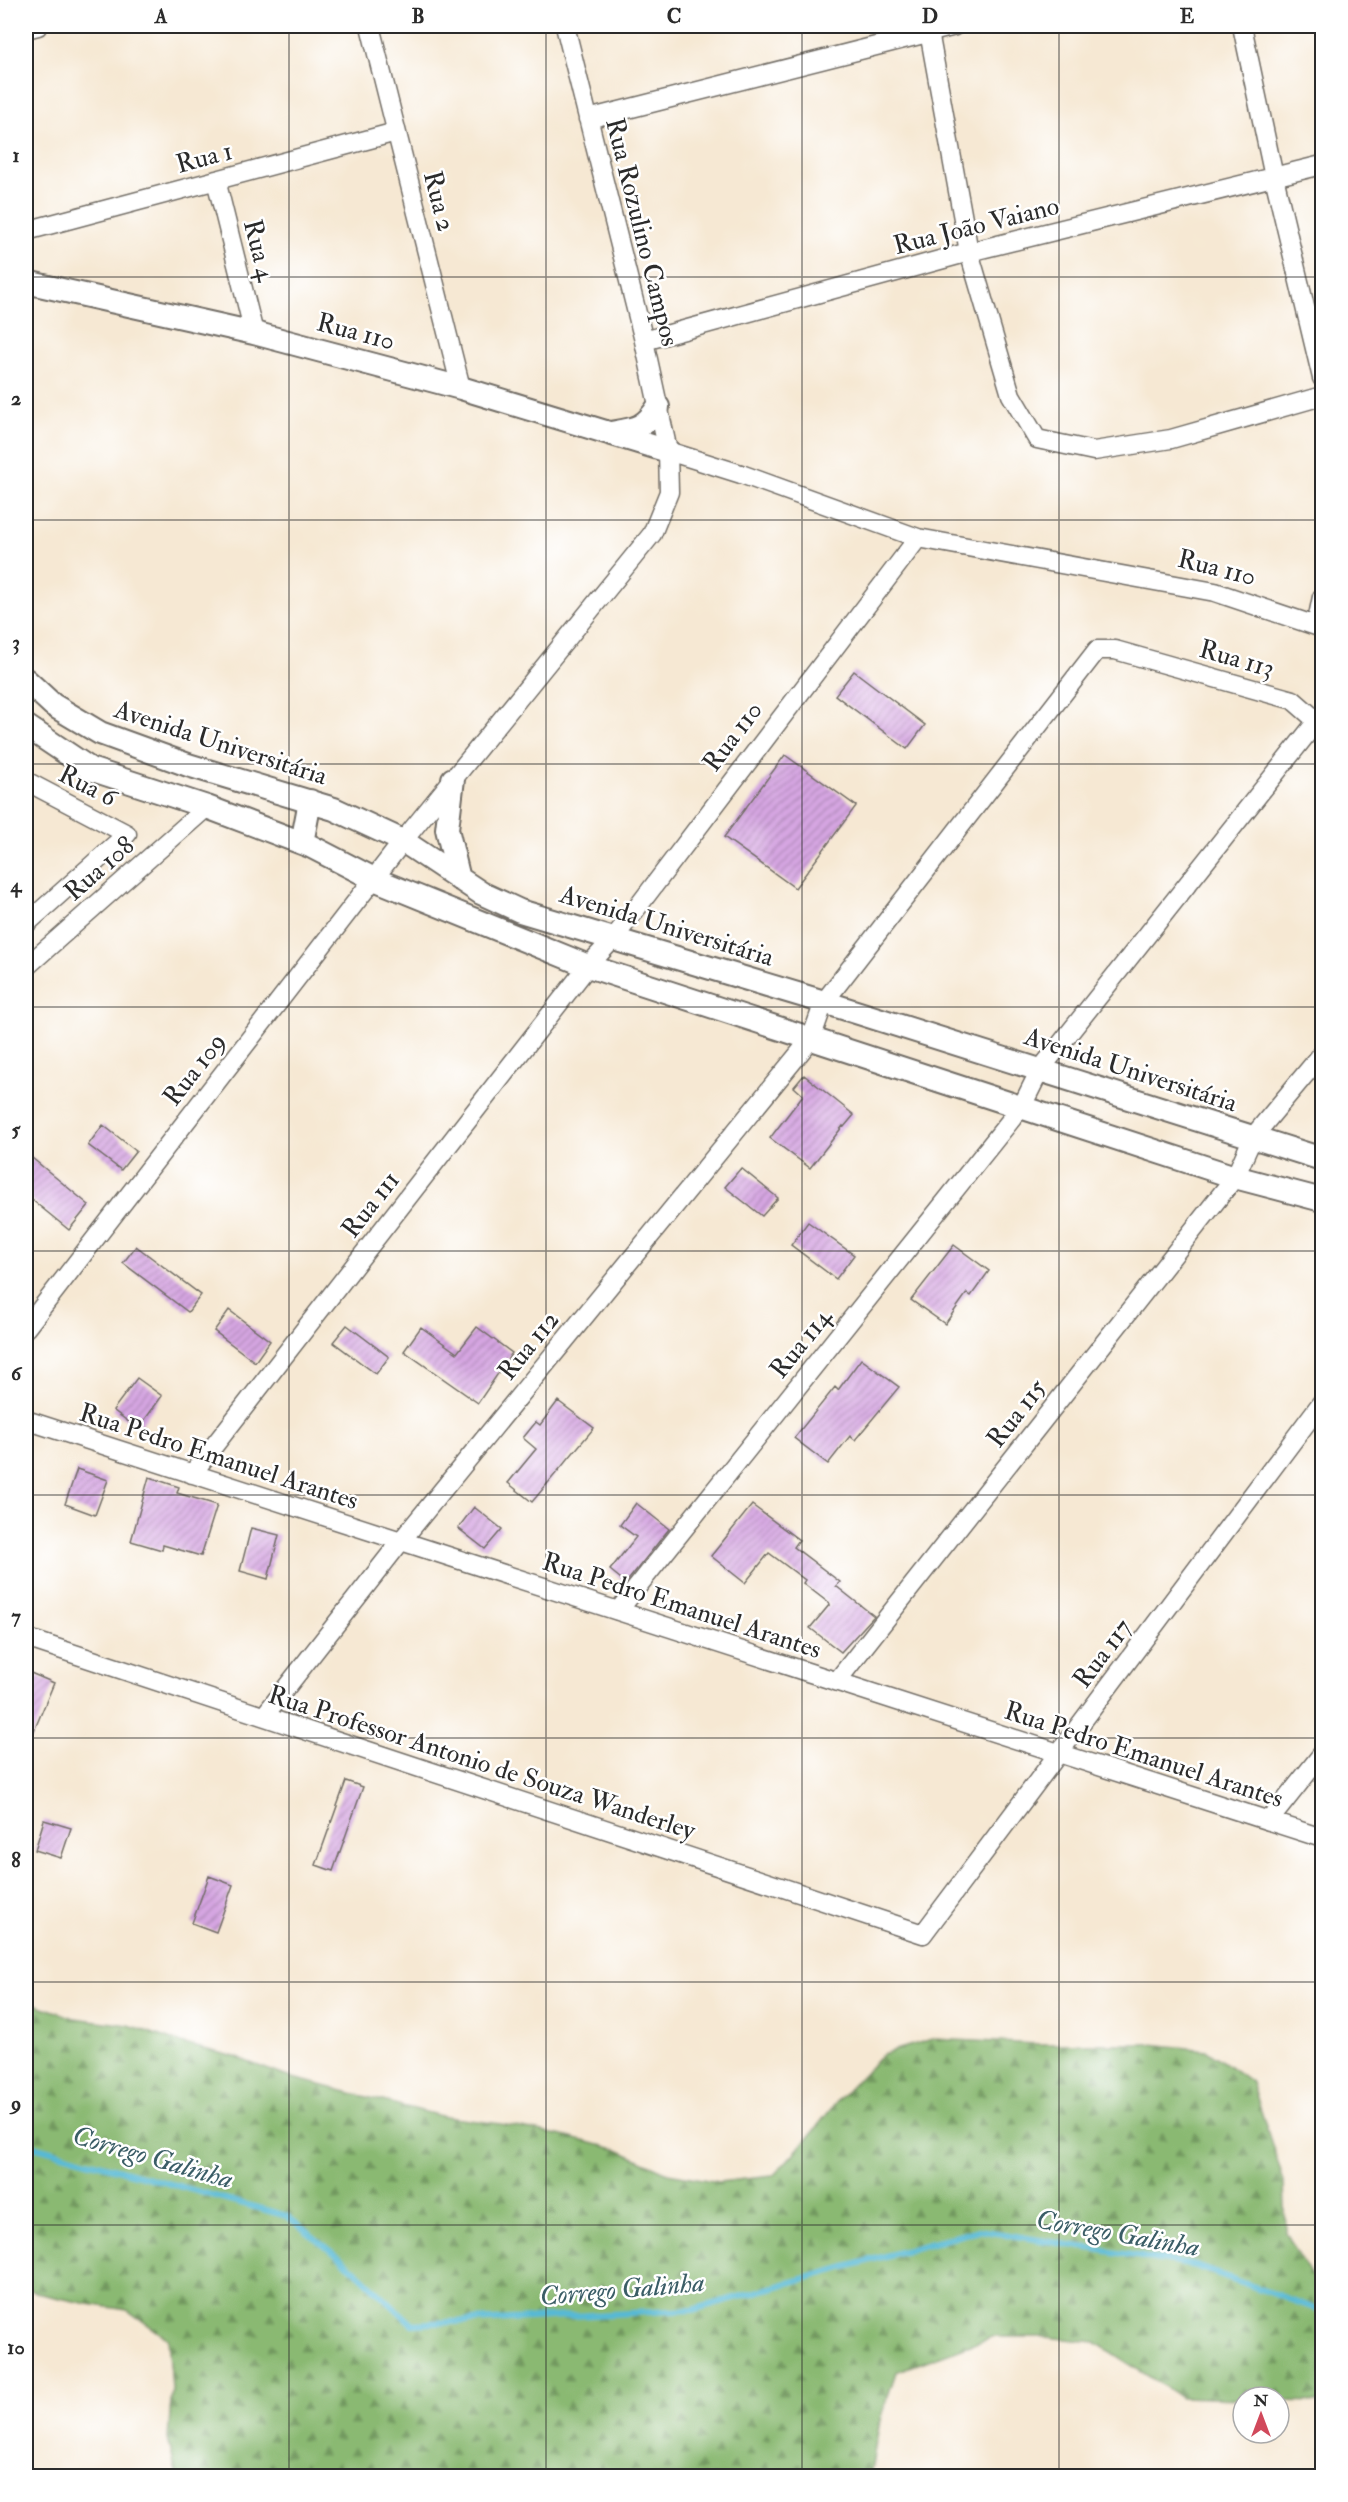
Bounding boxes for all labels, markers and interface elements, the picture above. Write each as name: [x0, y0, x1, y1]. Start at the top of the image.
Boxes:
text: A: [154, 4, 168, 29]
text: B: [411, 4, 425, 29]
text: C: [667, 4, 681, 29]
text: D: [922, 4, 938, 29]
text: E: [1180, 4, 1195, 29]
street label: Rua Rozulino Campos: [597, 115, 686, 350]
street label: Rua 1: [172, 135, 236, 181]
text: 1: [12, 143, 20, 168]
street label: Rua 2: [416, 168, 462, 235]
street label: Rua João Vaiano: [890, 190, 1062, 262]
street label: Rua 4: [236, 216, 282, 285]
street label: Rua 110: [313, 306, 398, 358]
text: 2: [11, 386, 21, 411]
street label: Rua 110: [1174, 543, 1259, 593]
text: 3: [12, 630, 20, 655]
street label: Rua 113: [1196, 633, 1278, 685]
street label: Avenida Universitária: [109, 693, 331, 793]
street label: Rua 110: [696, 695, 770, 778]
street label: Rua 6: [53, 758, 124, 815]
street label: Rua 108: [58, 830, 141, 908]
text: 4: [10, 873, 23, 898]
street label: Avenida Universitária: [555, 878, 778, 974]
street label: Avenida Universitária: [1019, 1020, 1241, 1120]
street label: Rua 109: [156, 1027, 233, 1112]
text: 5: [12, 1117, 22, 1142]
street label: Rua 111: [335, 1165, 407, 1244]
street label: Rua 114: [763, 1302, 839, 1385]
street label: Rua 112: [491, 1305, 566, 1387]
text: 6: [11, 1361, 23, 1386]
street label: Rua 115: [980, 1373, 1054, 1454]
street label: Rua Pedro Emanuel Arantes: [75, 1397, 362, 1517]
street label: Rua Pedro Emanuel Arantes: [538, 1546, 825, 1666]
text: 7: [11, 1604, 21, 1629]
street label: Rua 117: [1066, 1613, 1139, 1695]
street label: Rua Professor Antonio de Souza Wanderley: [264, 1679, 700, 1847]
street label: Rua Pedro Emanuel Arantes: [1000, 1695, 1287, 1815]
text: 8: [11, 1848, 21, 1873]
text: 9: [9, 2091, 21, 2116]
water label: Corrego Galinha: [69, 2119, 237, 2196]
water label: Corrego Galinha: [1034, 2203, 1202, 2264]
water label: Corrego Galinha: [538, 2266, 706, 2313]
text: 10: [7, 2335, 25, 2360]
north arrow: [1231, 2385, 1291, 2445]
text: N: [1253, 2391, 1269, 2411]

